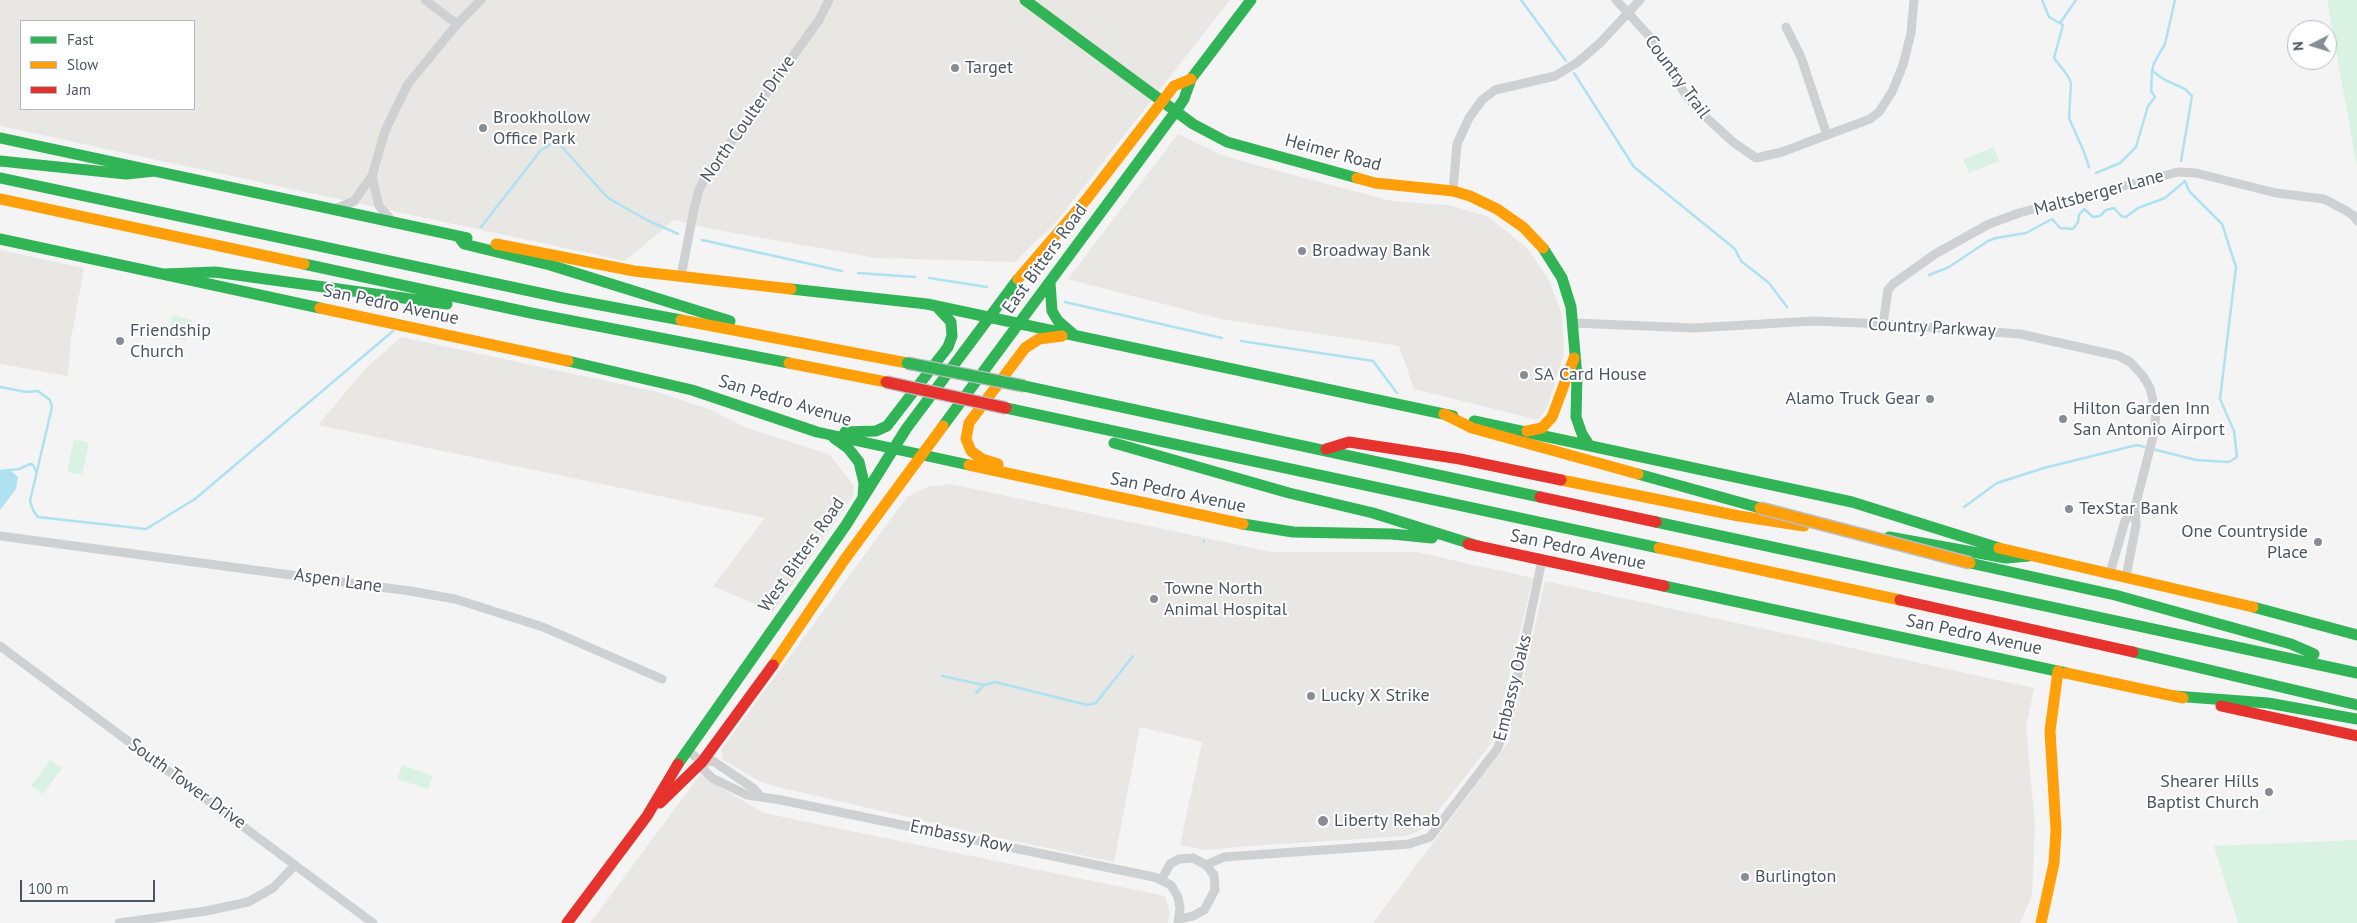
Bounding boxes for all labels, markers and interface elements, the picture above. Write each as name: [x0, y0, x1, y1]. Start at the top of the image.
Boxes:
legend: [20, 20, 195, 110]
north arrow: [2287, 20, 2337, 70]
text: Fast: [67, 30, 94, 49]
street label: Country Trail: [1640, 31, 1714, 123]
text: N: [2289, 41, 2307, 52]
street label: North Coulter Drive: [696, 51, 800, 187]
text: Slow: [67, 55, 98, 74]
place label: Target: [965, 57, 1013, 79]
marker: Target: [949, 62, 961, 74]
text: Jam: [67, 80, 91, 99]
place label: Brookhollow Office Park: [493, 107, 590, 150]
marker: Brookhollow Office Park: [477, 122, 489, 134]
street label: Heimer Road: [1282, 130, 1384, 176]
street label: Maltsberger Lane: [2032, 165, 2166, 221]
street label: East Bitters Road: [998, 200, 1092, 318]
place label: Broadway Bank: [1312, 240, 1430, 262]
marker: Broadway Bank: [1296, 245, 1308, 257]
street label: San Pedro Avenue: [321, 280, 461, 330]
street label: Country Parkway: [1868, 314, 1996, 342]
place label: Friendship Church: [130, 320, 211, 362]
marker: Friendship Church: [114, 335, 126, 347]
place label: SA Card House: [1534, 364, 1647, 386]
marker: SA Card House: [1518, 369, 1530, 381]
street label: San Pedro Avenue: [716, 370, 854, 432]
place label: Alamo Truck Gear: [1786, 388, 1920, 410]
marker: Alamo Truck Gear: [1924, 393, 1936, 405]
place label: Hilton Garden Inn San Antonio Airport: [2073, 398, 2225, 440]
marker: Hilton Garden Inn San Antonio Airport: [2057, 413, 2069, 425]
street label: San Pedro Avenue: [1108, 468, 1248, 518]
street label: West Bitters Road: [754, 494, 850, 616]
place label: TexStar Bank: [2079, 498, 2178, 520]
marker: TexStar Bank: [2063, 503, 2075, 515]
place label: One Countryside Place: [2181, 521, 2308, 564]
street label: San Pedro Avenue: [1508, 525, 1648, 575]
marker: One Countryside Place: [2312, 536, 2324, 548]
street label: Aspen Lane: [293, 564, 383, 598]
place label: Towne North Animal Hospital: [1164, 578, 1287, 620]
marker: Towne North Animal Hospital: [1148, 593, 1160, 605]
street label: San Pedro Avenue: [1904, 610, 2044, 660]
street label: Embassy Oaks: [1489, 633, 1537, 743]
place label: Lucky X Strike: [1321, 685, 1430, 707]
marker: Lucky X Strike: [1305, 690, 1317, 702]
street label: South Tower Drive: [124, 734, 250, 834]
place label: Shearer Hills Baptist Church: [2147, 771, 2259, 814]
marker: Shearer Hills Baptist Church: [2263, 786, 2275, 798]
place label: Liberty Rehab: [1334, 810, 1440, 832]
marker: Liberty Rehab: [1316, 814, 1330, 828]
street label: Embassy Row: [908, 816, 1014, 858]
place label: Burlington: [1755, 866, 1836, 888]
scale bar: [22, 870, 158, 902]
marker: Burlington: [1739, 871, 1751, 883]
text: 100 m: [28, 879, 69, 898]

